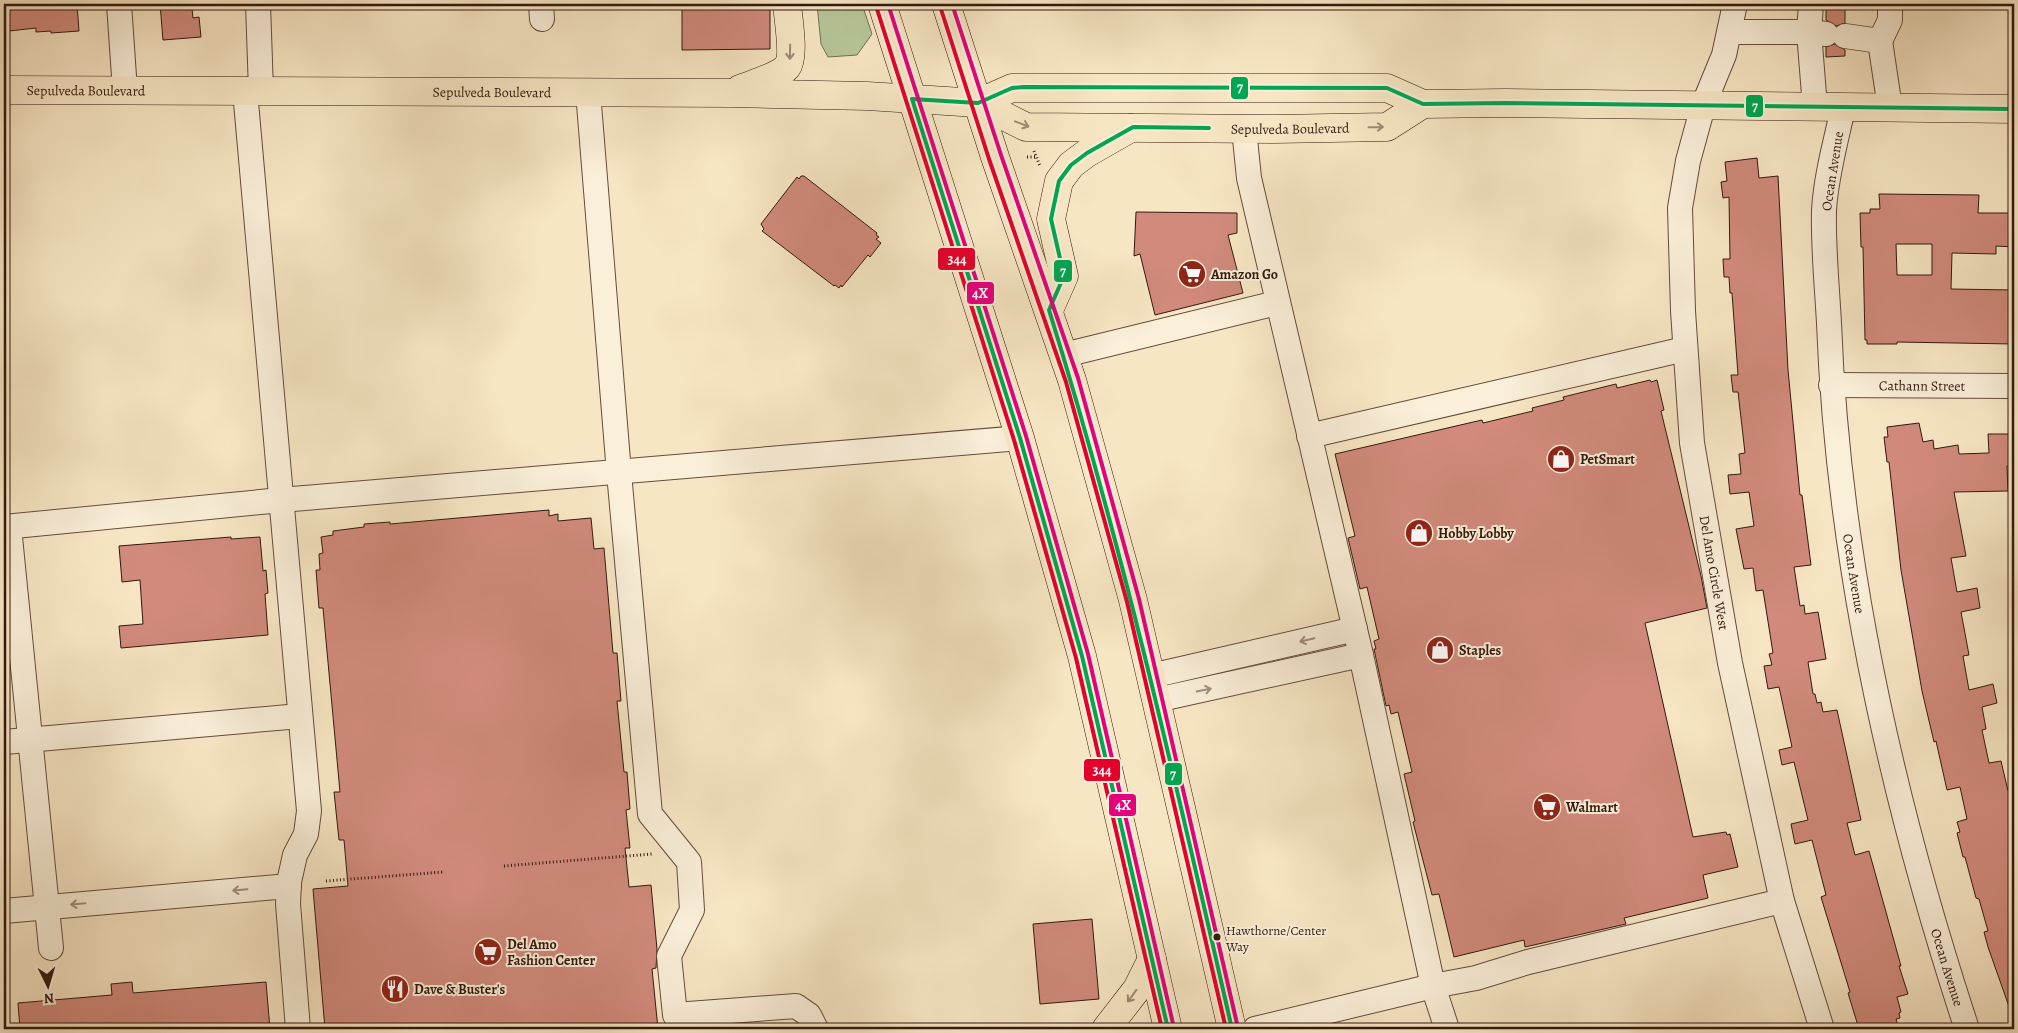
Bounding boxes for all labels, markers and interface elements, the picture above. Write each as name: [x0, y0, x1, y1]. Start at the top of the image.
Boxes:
one-way arrow: [785, 44, 795, 60]
line badge: 7: [1230, 76, 1249, 100]
text: 7: [1237, 78, 1243, 97]
street label: Sepulveda Boulevard: [27, 81, 146, 101]
street label: Sepulveda Boulevard: [433, 83, 552, 102]
line badge: 7: [1745, 94, 1764, 118]
text: 7: [1752, 97, 1758, 116]
street label: Sepulveda Boulevard: [1231, 119, 1350, 139]
one-way arrow: [1014, 120, 1029, 129]
one-way arrow: [1368, 123, 1384, 132]
street label: Ocean Avenue: [1817, 130, 1848, 212]
line badge: 344: [937, 247, 976, 271]
text: 344: [947, 250, 967, 269]
line badge: 7: [1053, 259, 1073, 283]
supermarket icon: Amazon Go: [1177, 259, 1207, 289]
text: 7: [1060, 262, 1066, 281]
place label: Amazon Go: [1210, 265, 1278, 284]
line badge: 4X: [966, 281, 995, 305]
text: 4X: [972, 284, 989, 303]
street label: Cathann Street: [1879, 376, 1966, 396]
shop icon: PetSmart: [1546, 444, 1576, 474]
place label: PetSmart: [1580, 450, 1635, 469]
street label: Del Amo Circle West: [1695, 514, 1733, 632]
shop icon: Hobby Lobby: [1404, 518, 1434, 548]
place label: Hobby Lobby: [1438, 524, 1514, 543]
street label: Ocean Avenue: [1838, 533, 1869, 615]
shop icon: Staples: [1425, 635, 1455, 665]
one-way arrow: [1300, 636, 1316, 645]
place label: Staples: [1459, 641, 1502, 660]
one-way arrow: [1195, 684, 1211, 694]
line badge: 344: [1083, 758, 1121, 782]
text: 344: [1092, 761, 1112, 780]
line badge: 7: [1164, 762, 1183, 786]
text: 7: [1170, 765, 1176, 784]
supermarket icon: Walmart: [1532, 792, 1562, 822]
line badge: 4X: [1108, 793, 1137, 817]
text: 4X: [1115, 796, 1132, 815]
place label: Walmart: [1565, 798, 1618, 817]
one-way arrow: [233, 885, 249, 895]
one-way arrow: [71, 900, 87, 909]
place label: Hawthorne/Center Way: [1225, 922, 1326, 955]
street label: Ocean Avenue: [1926, 926, 1968, 1009]
marker: Hawthorne/Center Way: [1212, 932, 1222, 942]
place label: Del Amo Fashion Center: [507, 935, 595, 970]
supermarket icon: Del Amo Fashion Center: [473, 937, 503, 967]
north arrow: [22, 960, 72, 1010]
restaurant icon: Dave & Buster's: [380, 974, 410, 1004]
place label: Dave & Buster's: [414, 980, 506, 999]
text: N: [43, 989, 55, 1008]
one-way arrow: [1127, 989, 1137, 1003]

